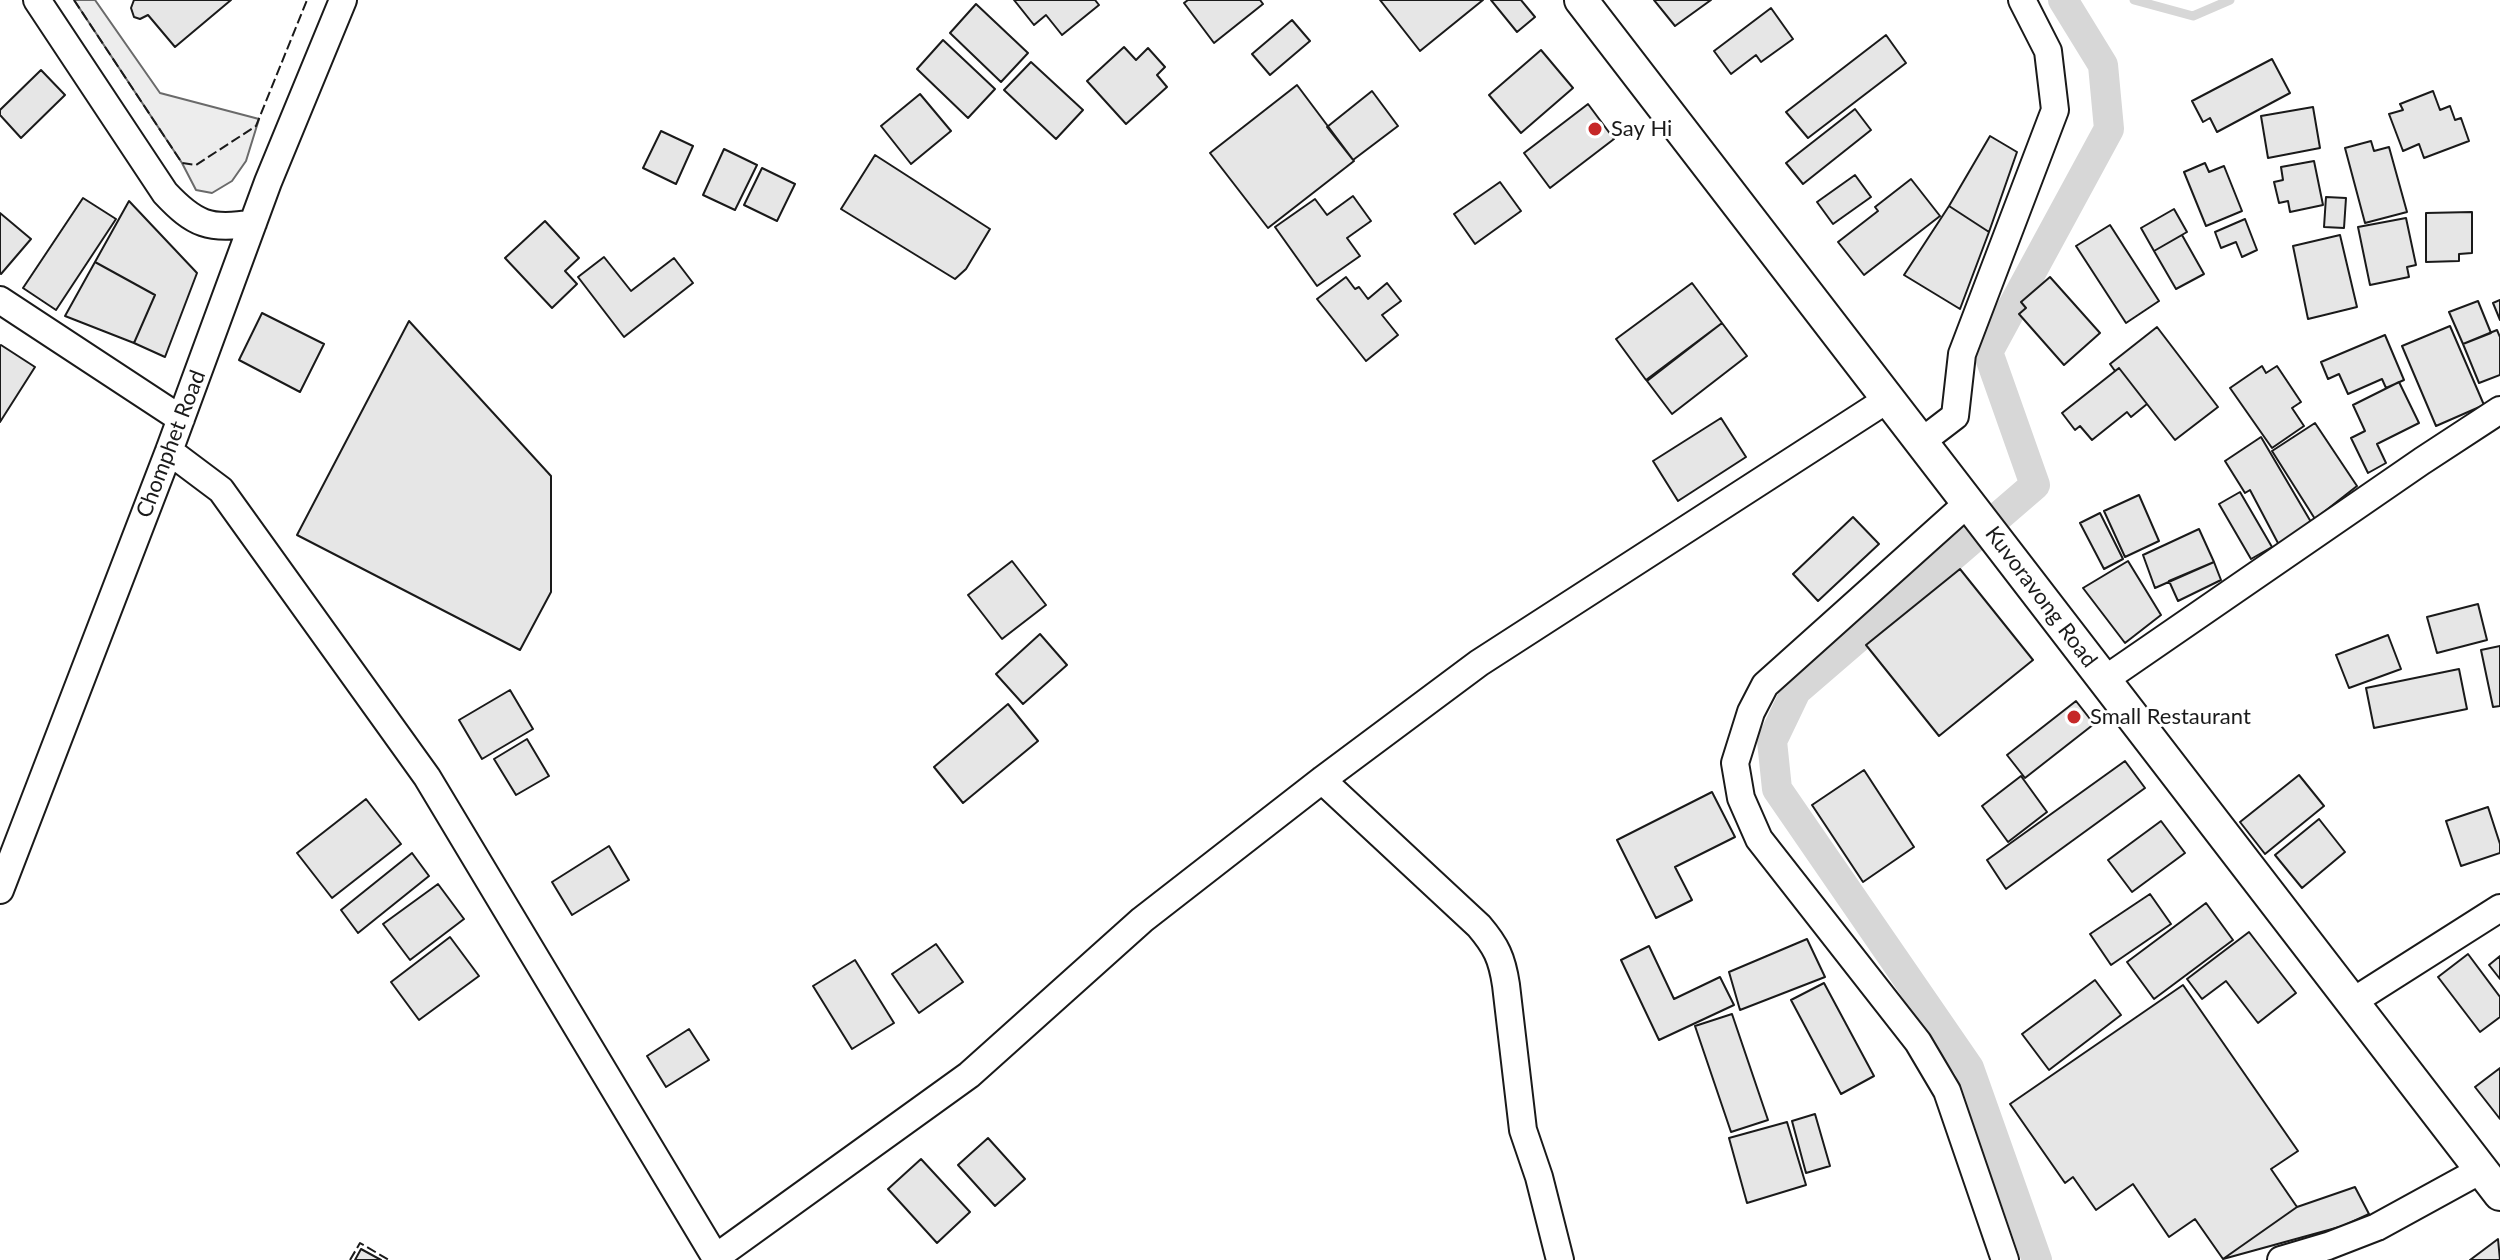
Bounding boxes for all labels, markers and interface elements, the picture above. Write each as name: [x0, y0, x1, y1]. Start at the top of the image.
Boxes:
place label: Say Hi: [1611, 116, 1672, 142]
marker: Say Hi: [1586, 120, 1604, 138]
street label: Chomphet Road: [131, 366, 211, 522]
street label: Kuvoravong Road: [1979, 521, 2103, 673]
place label: Small Restaurant: [2090, 704, 2251, 730]
marker: Small Restaurant: [2065, 708, 2083, 726]

